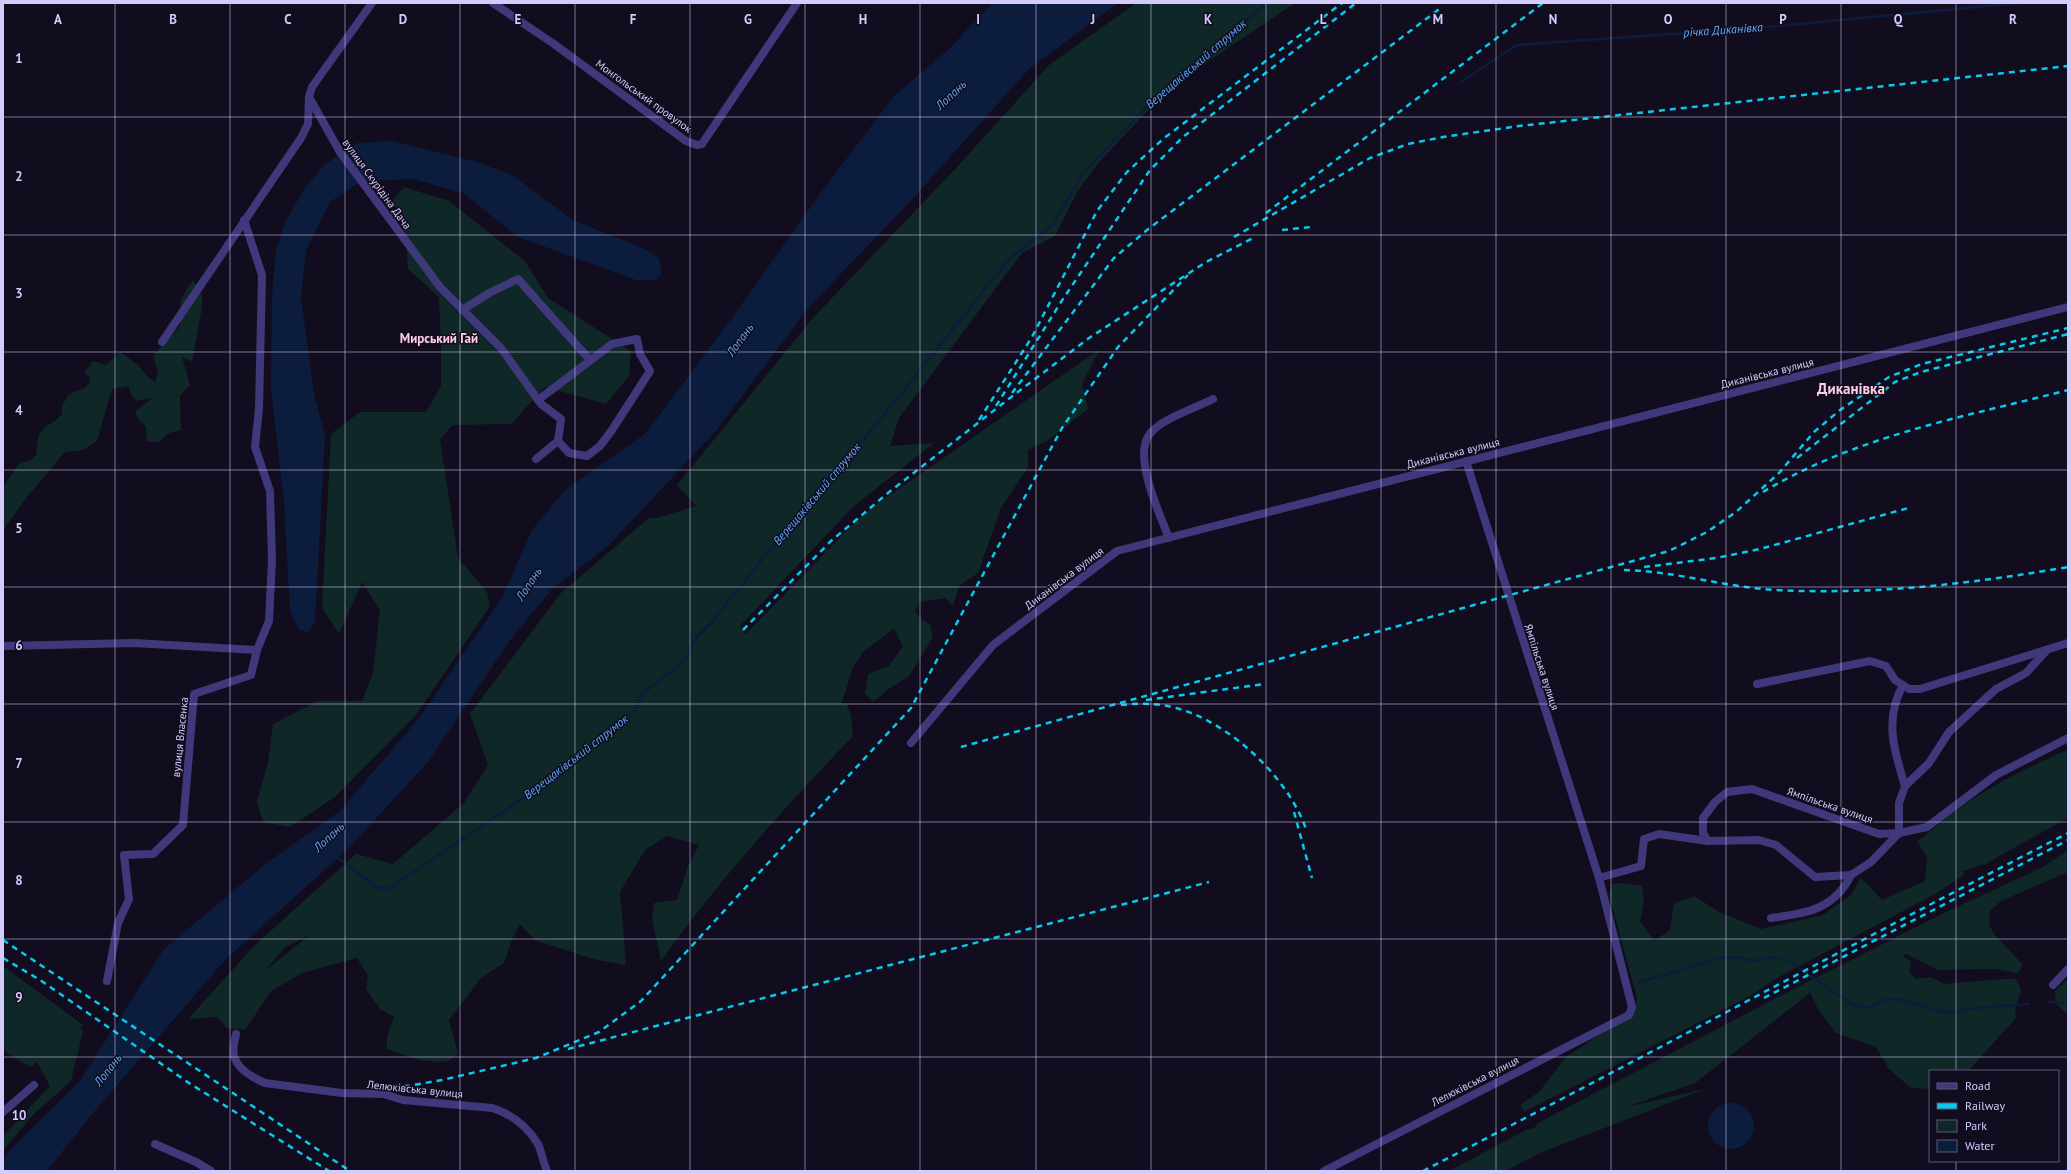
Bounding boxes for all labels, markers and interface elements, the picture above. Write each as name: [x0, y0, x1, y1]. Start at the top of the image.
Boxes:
text: A: [54, 11, 62, 28]
text: B: [169, 11, 177, 28]
text: C: [284, 11, 292, 28]
text: D: [399, 11, 407, 28]
text: E: [515, 11, 522, 28]
text: F: [630, 11, 637, 28]
text: G: [744, 11, 752, 28]
text: H: [859, 11, 867, 28]
text: I: [976, 11, 980, 28]
text: J: [1090, 11, 1095, 28]
text: K: [1204, 11, 1212, 28]
text: L: [1320, 11, 1327, 28]
text: M: [1433, 11, 1443, 28]
text: N: [1549, 11, 1557, 28]
text: O: [1664, 11, 1673, 28]
text: P: [1779, 11, 1787, 28]
text: Q: [1894, 11, 1904, 28]
text: R: [2009, 11, 2017, 28]
water label: Верещаківський струмок: [1142, 15, 1250, 112]
water label: річка Диканівка: [1682, 19, 1763, 40]
text: 1: [15, 50, 23, 67]
street label: Монгольський провулок: [593, 56, 696, 136]
water label: Лопань: [931, 77, 969, 113]
street label: вулиця Скурідіна Дача: [339, 136, 415, 232]
text: 2: [15, 168, 23, 185]
text: 3: [15, 285, 23, 302]
water label: Лопань: [722, 320, 756, 360]
district label: Мирський Гай: [400, 330, 478, 347]
street label: Диканівська вулиця: [1719, 355, 1815, 391]
district label: Диканівка: [1817, 379, 1885, 398]
text: 4: [15, 402, 23, 419]
street label: Диканівська вулиця: [1405, 435, 1501, 471]
water label: Верещаківський струмок: [769, 439, 864, 548]
text: 5: [15, 520, 23, 537]
street label: Диканівська вулиця: [1022, 544, 1106, 612]
water label: Лопань: [512, 564, 545, 604]
street label: Ямпільська вулиця: [1521, 622, 1563, 712]
text: 6: [15, 637, 23, 654]
street label: вулиця Власенка: [169, 696, 191, 778]
water label: Верещаківський струмок: [520, 711, 631, 802]
text: 7: [15, 755, 23, 772]
street label: Ямпільська вулиця: [1785, 784, 1875, 826]
water label: Лопань: [309, 819, 347, 855]
text: 8: [15, 872, 23, 889]
text: 9: [15, 989, 23, 1006]
water label: Лопань: [90, 1051, 125, 1090]
street label: Лелюківська вулиця: [1428, 1053, 1521, 1110]
legend: [1929, 1070, 2059, 1162]
street label: Лелюківська вулиця: [365, 1077, 464, 1101]
text: Road: [1965, 1078, 1990, 1093]
text: Railway: [1965, 1098, 2005, 1113]
text: 10: [12, 1107, 26, 1124]
text: Park: [1965, 1118, 1987, 1133]
text: Water: [1965, 1138, 1995, 1153]

